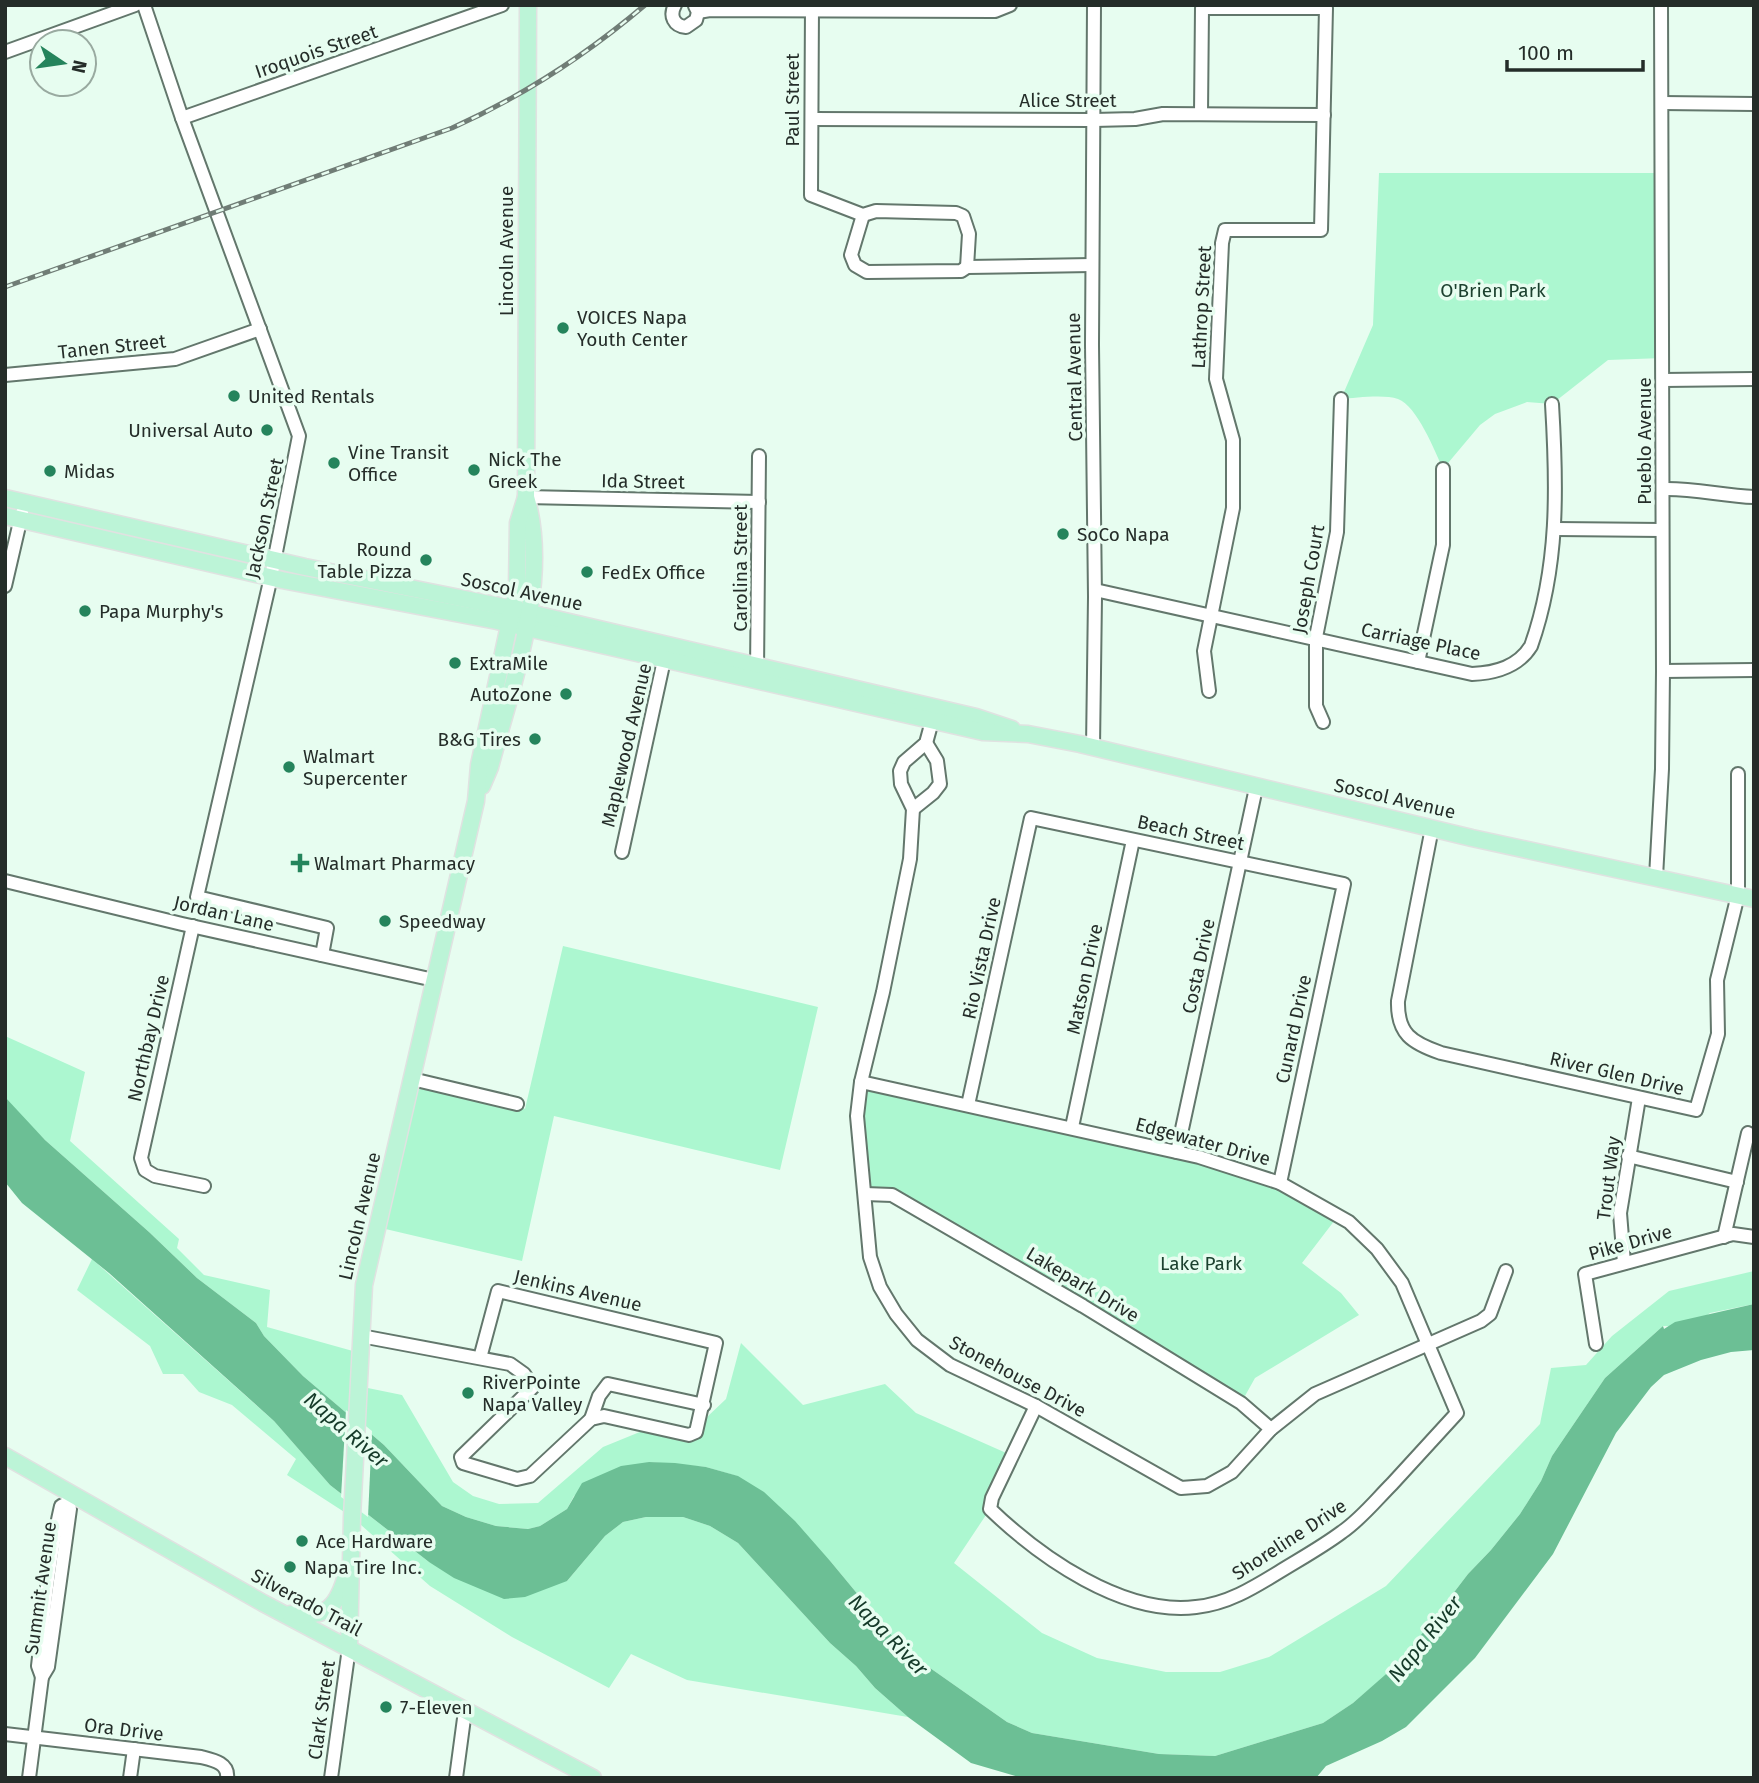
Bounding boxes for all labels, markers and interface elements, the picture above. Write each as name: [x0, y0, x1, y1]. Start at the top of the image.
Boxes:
street label: Iroquois Street: [252, 20, 380, 83]
north arrow: [28, 28, 98, 98]
scale bar: [1507, 28, 1644, 72]
text: 100 m: [1518, 40, 1574, 66]
street label: Paul Street: [781, 53, 804, 147]
text: N: [66, 58, 92, 75]
street label: Alice Street: [1019, 89, 1117, 112]
street label: Lincoln Avenue: [495, 186, 518, 316]
street label: Lathrop Street: [1187, 245, 1216, 369]
park label: O'Brien Park: [1440, 279, 1546, 302]
place label: VOICES Napa Youth Center: [577, 306, 688, 351]
street label: Central Avenue: [1062, 312, 1087, 442]
marker: VOICES Napa Youth Center: [555, 320, 571, 336]
street label: Tanen Street: [57, 329, 167, 364]
street label: Pueblo Avenue: [1633, 377, 1656, 505]
place label: United Rentals: [248, 385, 375, 408]
marker: United Rentals: [226, 388, 242, 404]
place label: Universal Auto: [128, 419, 253, 442]
marker: Universal Auto: [259, 422, 275, 438]
place label: Vine Transit Office: [348, 441, 449, 486]
place label: Nick The Greek: [488, 448, 562, 493]
marker: Vine Transit Office: [326, 455, 342, 471]
street label: Jackson Street: [241, 456, 289, 580]
place label: Midas: [64, 460, 115, 483]
marker: Nick The Greek: [466, 462, 482, 478]
marker: Midas: [42, 463, 58, 479]
street label: Ida Street: [601, 469, 685, 494]
street label: Carolina Street: [729, 504, 752, 632]
place label: SoCo Napa: [1077, 523, 1170, 546]
street label: Joseph Court: [1288, 523, 1329, 635]
marker: SoCo Napa: [1055, 526, 1071, 542]
place label: Round Table Pizza: [318, 538, 412, 583]
marker: Round Table Pizza: [418, 552, 434, 568]
place label: FedEx Office: [601, 561, 705, 584]
marker: FedEx Office: [579, 564, 595, 580]
street label: Soscol Avenue: [459, 567, 585, 616]
place label: Papa Murphy's: [99, 600, 224, 623]
marker: Papa Murphy's: [77, 603, 93, 619]
street label: Carriage Place: [1359, 618, 1483, 665]
place label: ExtraMile: [469, 652, 548, 675]
marker: ExtraMile: [447, 655, 463, 671]
street label: Maplewood Avenue: [596, 661, 657, 829]
place label: AutoZone: [470, 683, 552, 706]
marker: AutoZone: [558, 686, 574, 702]
place label: B&G Tires: [437, 728, 521, 751]
marker: B&G Tires: [527, 731, 543, 747]
place label: Walmart Supercenter: [303, 745, 408, 790]
marker: Walmart Supercenter: [281, 759, 297, 775]
street label: Soscol Avenue: [1332, 773, 1458, 824]
street label: Beach Street: [1135, 810, 1247, 855]
place label: Walmart Pharmacy: [314, 852, 476, 875]
marker: Walmart Pharmacy: [292, 855, 308, 871]
street label: Jordan Lane: [171, 891, 276, 936]
street label: Rio Vista Drive: [957, 895, 1006, 1021]
place label: Speedway: [399, 910, 486, 933]
marker: Speedway: [377, 913, 393, 929]
street label: Costa Drive: [1177, 916, 1220, 1016]
street label: Matson Drive: [1062, 922, 1107, 1037]
street label: Northbay Drive: [123, 972, 174, 1104]
street label: Cunard Drive: [1271, 973, 1316, 1086]
street label: River Glen Drive: [1547, 1047, 1686, 1100]
street label: Edgewater Drive: [1133, 1112, 1273, 1171]
street label: Trout Way: [1592, 1134, 1625, 1221]
street label: Lincoln Avenue: [334, 1150, 385, 1282]
street label: Pike Drive: [1586, 1220, 1675, 1265]
street label: Lakepark Drive: [1022, 1242, 1143, 1327]
park label: Lake Park: [1160, 1252, 1242, 1275]
street label: Jenkins Avenue: [512, 1265, 644, 1316]
street label: Stonehouse Drive: [945, 1331, 1090, 1422]
place label: RiverPointe Napa Valley: [482, 1371, 583, 1416]
marker: RiverPointe Napa Valley: [460, 1385, 476, 1401]
water label: Napa River: [299, 1386, 394, 1474]
street label: Shoreline Drive: [1228, 1494, 1351, 1585]
street label: Summit Avenue: [20, 1520, 61, 1656]
place label: Ace Hardware: [316, 1530, 433, 1553]
marker: Ace Hardware: [294, 1533, 310, 1549]
place label: Napa Tire Inc.: [304, 1556, 422, 1579]
marker: Napa Tire Inc.: [282, 1559, 298, 1575]
street label: Silverado Trail: [247, 1564, 367, 1642]
water label: Napa River: [843, 1589, 934, 1682]
water label: Napa River: [1382, 1590, 1468, 1687]
street label: Clark Street: [303, 1659, 340, 1761]
place label: 7-Eleven: [400, 1696, 473, 1719]
marker: 7-Eleven: [378, 1699, 394, 1715]
street label: Ora Drive: [83, 1713, 165, 1746]

